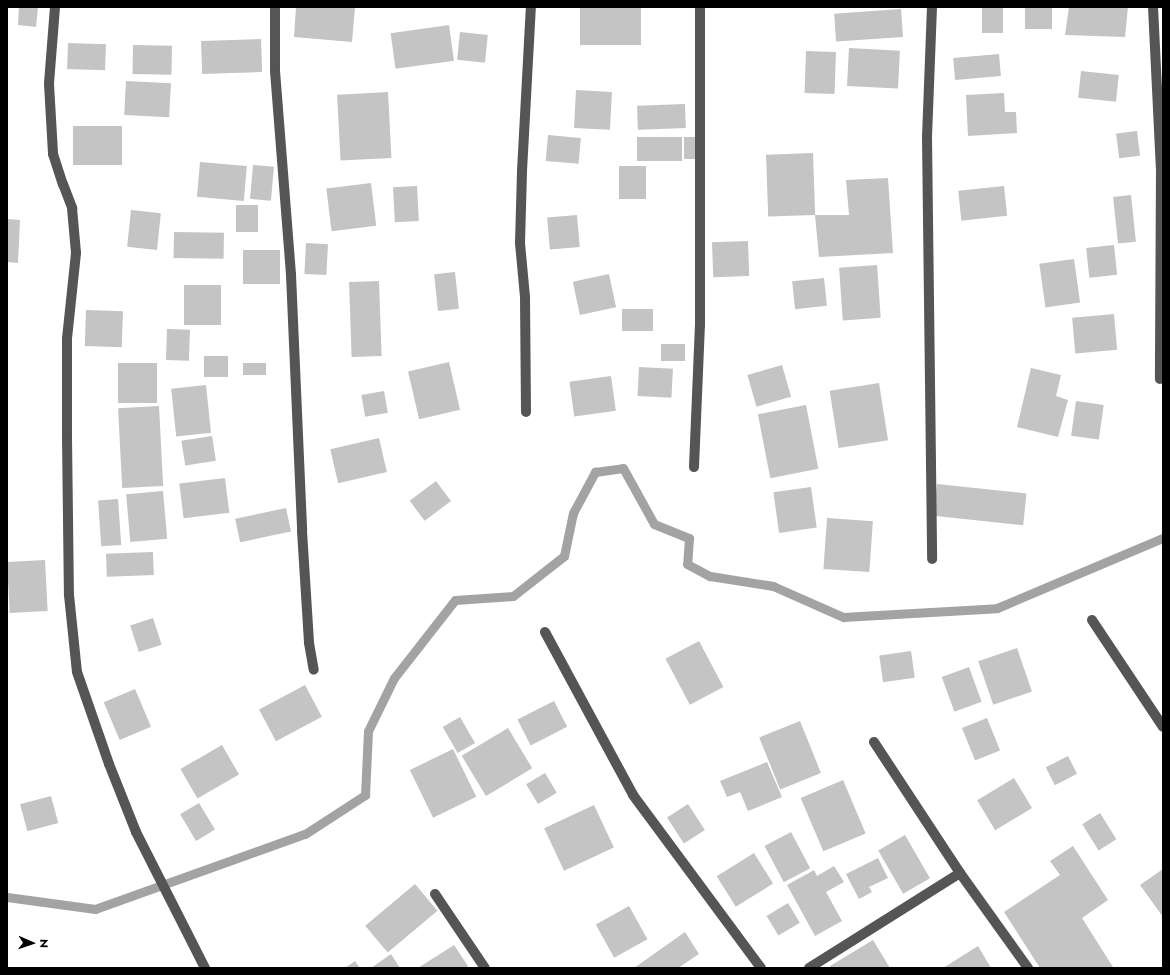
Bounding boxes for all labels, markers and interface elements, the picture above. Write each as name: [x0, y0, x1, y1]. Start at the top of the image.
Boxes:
north arrow: [12, 923, 52, 963]
text: N: [36, 939, 52, 948]

